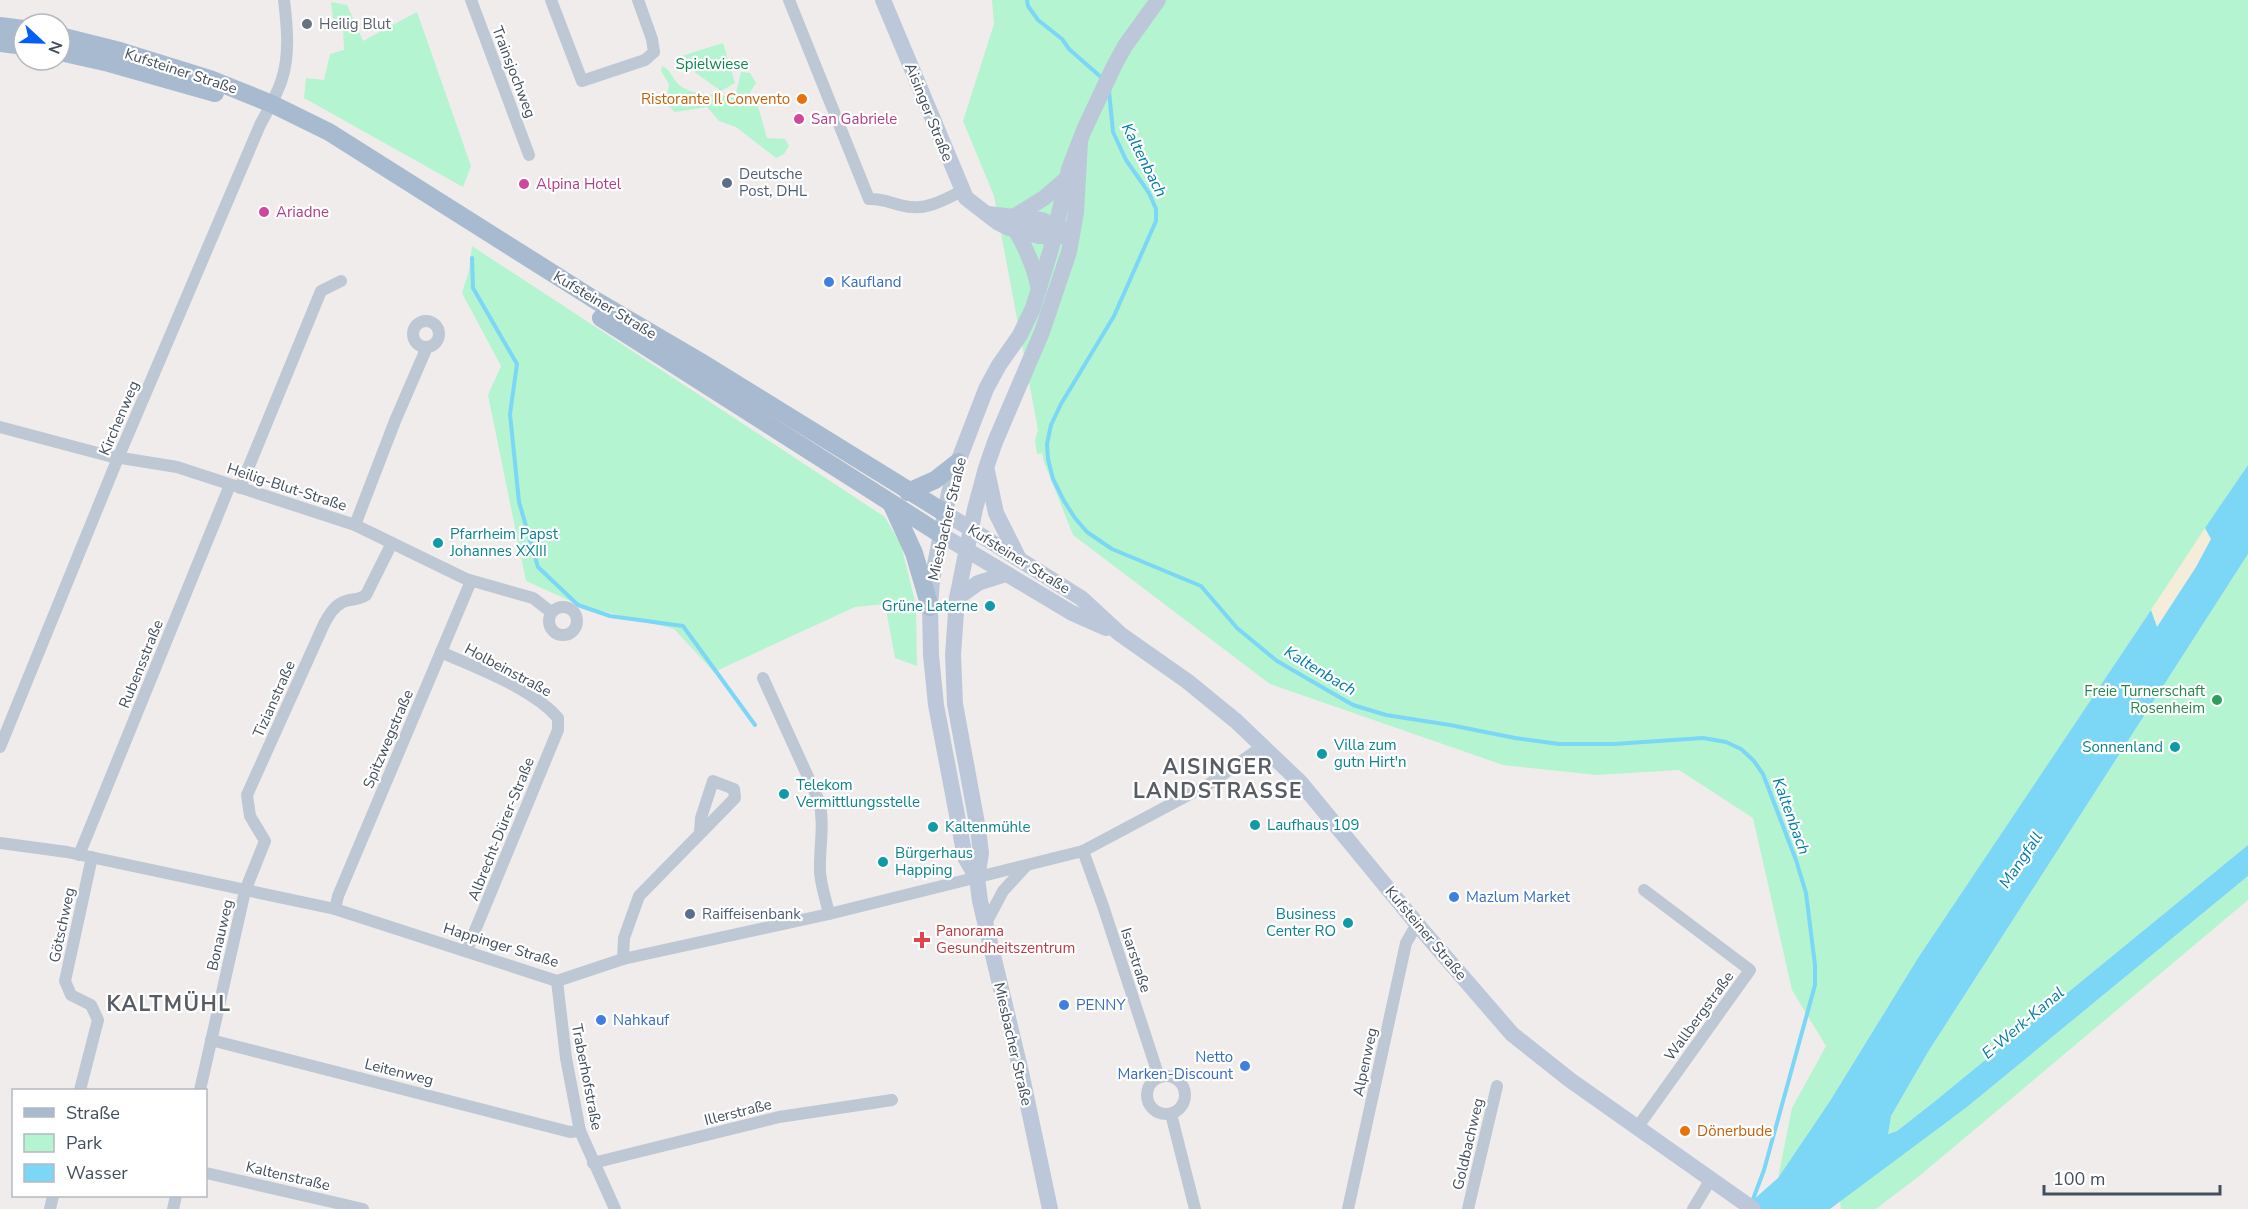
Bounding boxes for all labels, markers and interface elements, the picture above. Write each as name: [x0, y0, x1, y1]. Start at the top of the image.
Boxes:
north arrow: [12, 12, 72, 72]
place label: Heilig Blut: [319, 14, 391, 34]
marker: Heilig Blut: [300, 17, 314, 31]
street label: Trainsjochweg: [487, 23, 541, 121]
text: N: [43, 38, 67, 57]
street label: Kufsteiner Straße: [122, 43, 240, 99]
park label: Spielwiese: [676, 54, 748, 74]
street label: Aisinger Straße: [900, 60, 958, 164]
place label: Ristorante Il Convento: [641, 89, 790, 109]
marker: Ristorante Il Convento: [795, 92, 809, 106]
place label: San Gabriele: [811, 109, 897, 129]
marker: San Gabriele: [792, 112, 806, 126]
water label: Kaltenbach: [1116, 119, 1172, 201]
place label: Deutsche Post, DHL: [739, 164, 807, 201]
place label: Alpina Hotel: [536, 174, 622, 194]
marker: Deutsche Post, DHL: [720, 176, 734, 190]
marker: Alpina Hotel: [517, 177, 531, 191]
place label: Ariadne: [276, 202, 329, 222]
marker: Ariadne: [257, 205, 271, 219]
street label: Kufsteiner Straße: [550, 266, 660, 344]
place label: Kaufland: [841, 272, 901, 292]
marker: Kaufland: [822, 275, 836, 289]
street label: Kirchenweg: [94, 378, 144, 458]
street label: Miesbacher Straße: [923, 455, 971, 583]
street label: Heilig-Blut-Straße: [224, 458, 350, 516]
street label: Kufsteiner Straße: [964, 520, 1074, 598]
place label: Pfarrheim Papst Johannes XXIII: [449, 524, 559, 561]
marker: Pfarrheim Papst Johannes XXIII: [431, 536, 445, 550]
place label: Grüne Laterne: [882, 596, 978, 616]
marker: Grüne Laterne: [983, 599, 997, 613]
street label: Rubensstraße: [114, 617, 168, 711]
street label: Holbeinstraße: [461, 639, 555, 701]
water label: Kaltenbach: [1280, 641, 1360, 701]
street label: Tizianstraße: [248, 657, 300, 741]
place label: Freie Turnerschaft Rosenheim: [2084, 681, 2206, 718]
street label: Spitzwegstraße: [358, 686, 418, 792]
marker: Freie Turnerschaft Rosenheim: [2210, 693, 2224, 707]
place label: Villa zum gutn Hirt'n: [1333, 735, 1407, 772]
place label: Sonnenland: [2082, 737, 2163, 757]
marker: Sonnenland: [2168, 740, 2182, 754]
marker: Villa zum gutn Hirt'n: [1315, 747, 1329, 761]
district label: AISINGER LANDSTRASSE: [1133, 753, 1303, 805]
street label: Albrecht-Dürer-Straße: [463, 754, 539, 904]
water label: Kaltenbach: [1767, 774, 1815, 858]
place label: Telekom Vermittlungsstelle: [795, 775, 920, 812]
marker: Telekom Vermittlungsstelle: [777, 787, 791, 801]
place label: Laufhaus 109: [1267, 815, 1359, 835]
place label: Kaltenmühle: [945, 817, 1030, 837]
marker: Laufhaus 109: [1248, 818, 1262, 832]
marker: Kaltenmühle: [926, 820, 940, 834]
water label: Mangfall: [1994, 827, 2048, 893]
place label: Bürgerhaus Happing: [895, 843, 973, 880]
marker: Bürgerhaus Happing: [876, 855, 890, 869]
street label: Kufsteiner Straße: [1381, 882, 1471, 984]
street label: Götschweg: [44, 886, 80, 964]
place label: Mazlum Market: [1466, 887, 1571, 907]
marker: Mazlum Market: [1447, 890, 1461, 904]
street label: Bonauweg: [202, 897, 238, 973]
place label: Raiffeisenbank: [702, 904, 801, 924]
place label: Business Center RO: [1266, 904, 1336, 941]
marker: Raiffeisenbank: [683, 907, 697, 921]
marker: Business Center RO: [1341, 916, 1355, 930]
street label: Happinger Straße: [441, 918, 561, 972]
place label: Panorama Gesundheitszentrum: [936, 921, 1075, 958]
street label: Isarstraße: [1116, 925, 1156, 995]
marker: Panorama Gesundheitszentrum: [913, 931, 931, 949]
street label: Wallbergstraße: [1660, 967, 1738, 1065]
street label: Miesbacher Straße: [989, 980, 1037, 1108]
water label: E-Werk-Kanal: [1977, 982, 2069, 1064]
district label: KALTMÜHL: [107, 990, 231, 1018]
place label: PENNY: [1076, 995, 1126, 1015]
marker: PENNY: [1057, 998, 1071, 1012]
place label: Nahkauf: [613, 1010, 670, 1030]
marker: Nahkauf: [594, 1013, 608, 1027]
street label: Traberhofstraße: [567, 1022, 607, 1132]
street label: Alpenweg: [1348, 1026, 1382, 1098]
place label: Netto Marken-Discount: [1118, 1047, 1234, 1084]
street label: Leitenweg: [362, 1054, 436, 1090]
marker: Netto Marken-Discount: [1238, 1059, 1252, 1073]
legend: [12, 1089, 207, 1197]
street label: Illerstraße: [702, 1094, 774, 1130]
street label: Goldbachweg: [1448, 1096, 1488, 1192]
text: Straße: [66, 1101, 120, 1125]
place label: Dönerbude: [1697, 1121, 1772, 1141]
marker: Dönerbude: [1678, 1124, 1692, 1138]
text: Park: [66, 1131, 103, 1155]
street label: Kaltenstraße: [244, 1157, 332, 1195]
scale bar: [2044, 1158, 2220, 1196]
text: Wasser: [66, 1161, 128, 1185]
text: 100 m: [2053, 1167, 2105, 1191]

